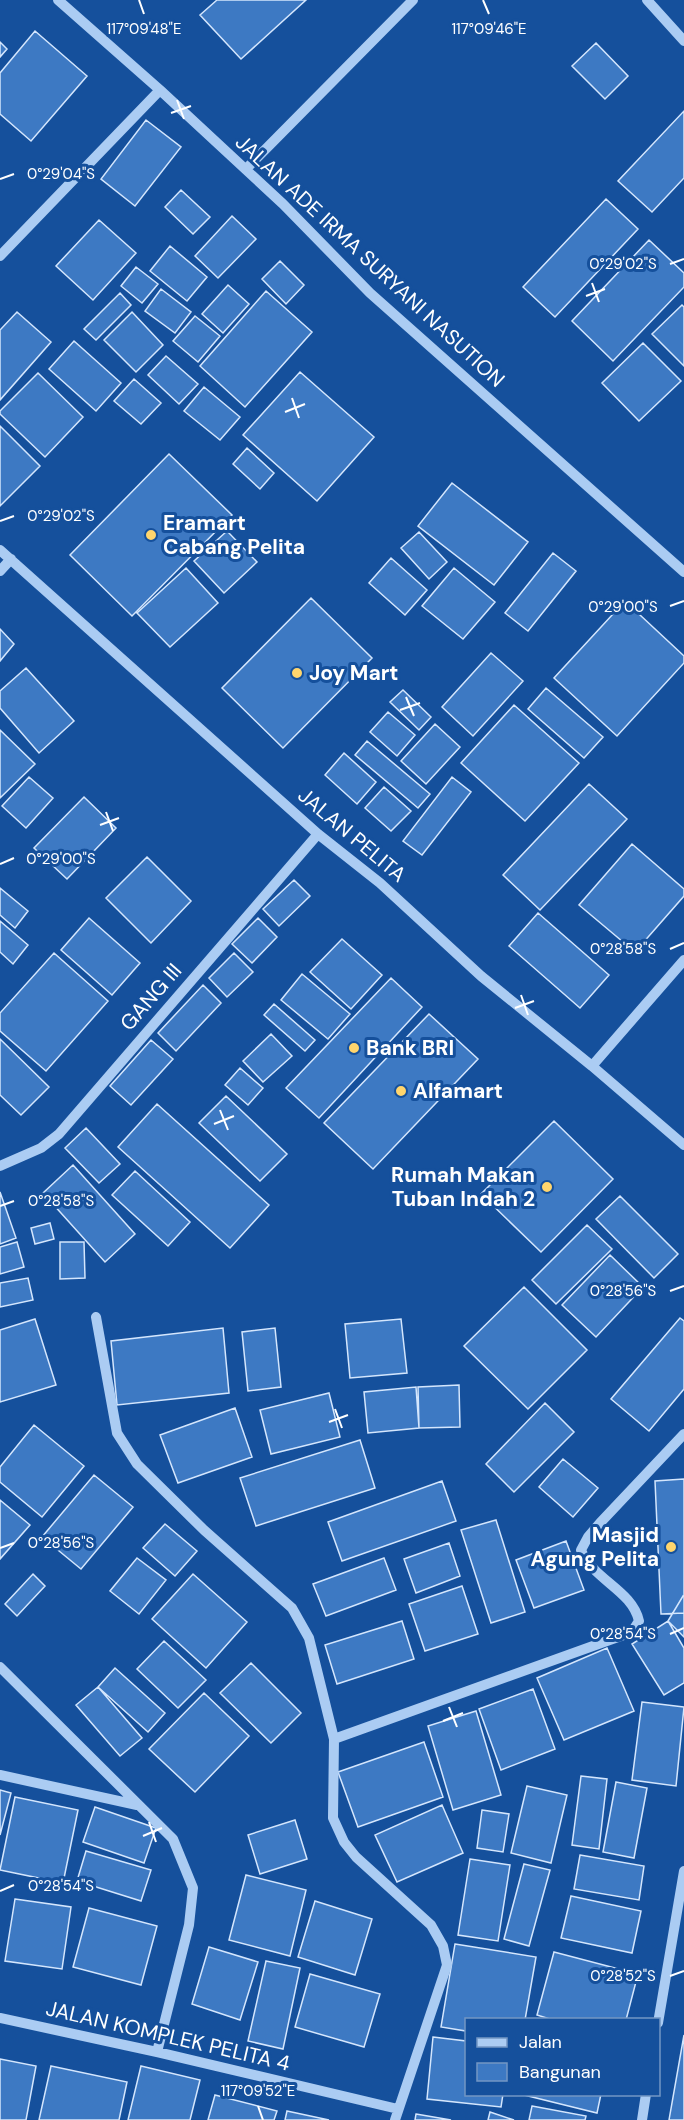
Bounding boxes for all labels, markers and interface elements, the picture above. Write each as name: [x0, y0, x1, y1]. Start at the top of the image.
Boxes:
text: 117°09'48"E: [107, 19, 181, 39]
text: 117°09'46"E: [451, 19, 527, 39]
street label: JALAN ADE IRMA SURYANI NASUTION: [229, 128, 511, 394]
text: 0°29'04"S: [27, 164, 95, 184]
text: 0°29'02"S: [589, 254, 657, 274]
text: 0°29'02"S: [27, 506, 95, 526]
place label: Eramart Cabang Pelita: [163, 509, 305, 561]
marker: Eramart Cabang Pelita: [144, 528, 158, 542]
text: 0°29'00"S: [588, 597, 658, 617]
place label: Joy Mart: [309, 659, 398, 687]
marker: Joy Mart: [290, 666, 304, 680]
street label: JALAN PELITA: [292, 782, 412, 889]
text: 0°29'00"S: [26, 849, 96, 869]
text: 0°28'58"S: [590, 939, 656, 959]
street label: GANG III: [114, 957, 188, 1037]
place label: Bank BRI: [366, 1034, 454, 1062]
marker: Bank BRI: [347, 1041, 361, 1055]
place label: Alfamart: [413, 1077, 503, 1105]
marker: Alfamart: [394, 1084, 408, 1098]
place label: Rumah Makan Tuban Indah 2: [391, 1161, 535, 1213]
marker: Rumah Makan Tuban Indah 2: [540, 1180, 554, 1194]
text: 0°28'58"S: [28, 1191, 94, 1211]
text: 0°28'56"S: [590, 1281, 657, 1301]
place label: Masjid Agung Pelita: [530, 1521, 659, 1573]
text: 0°28'56"S: [28, 1533, 95, 1553]
marker: Masjid Agung Pelita: [664, 1540, 678, 1554]
text: 0°28'54"S: [590, 1624, 656, 1644]
text: 0°28'54"S: [28, 1876, 94, 1896]
text: 0°28'52"S: [590, 1966, 656, 1986]
street label: JALAN KOMPLEK PELITA 4: [43, 1994, 293, 2078]
legend: [465, 2018, 660, 2096]
text: Jalan: [519, 2030, 562, 2054]
text: Bangunan: [519, 2060, 601, 2084]
text: 117°09'52"E: [221, 2081, 295, 2101]

